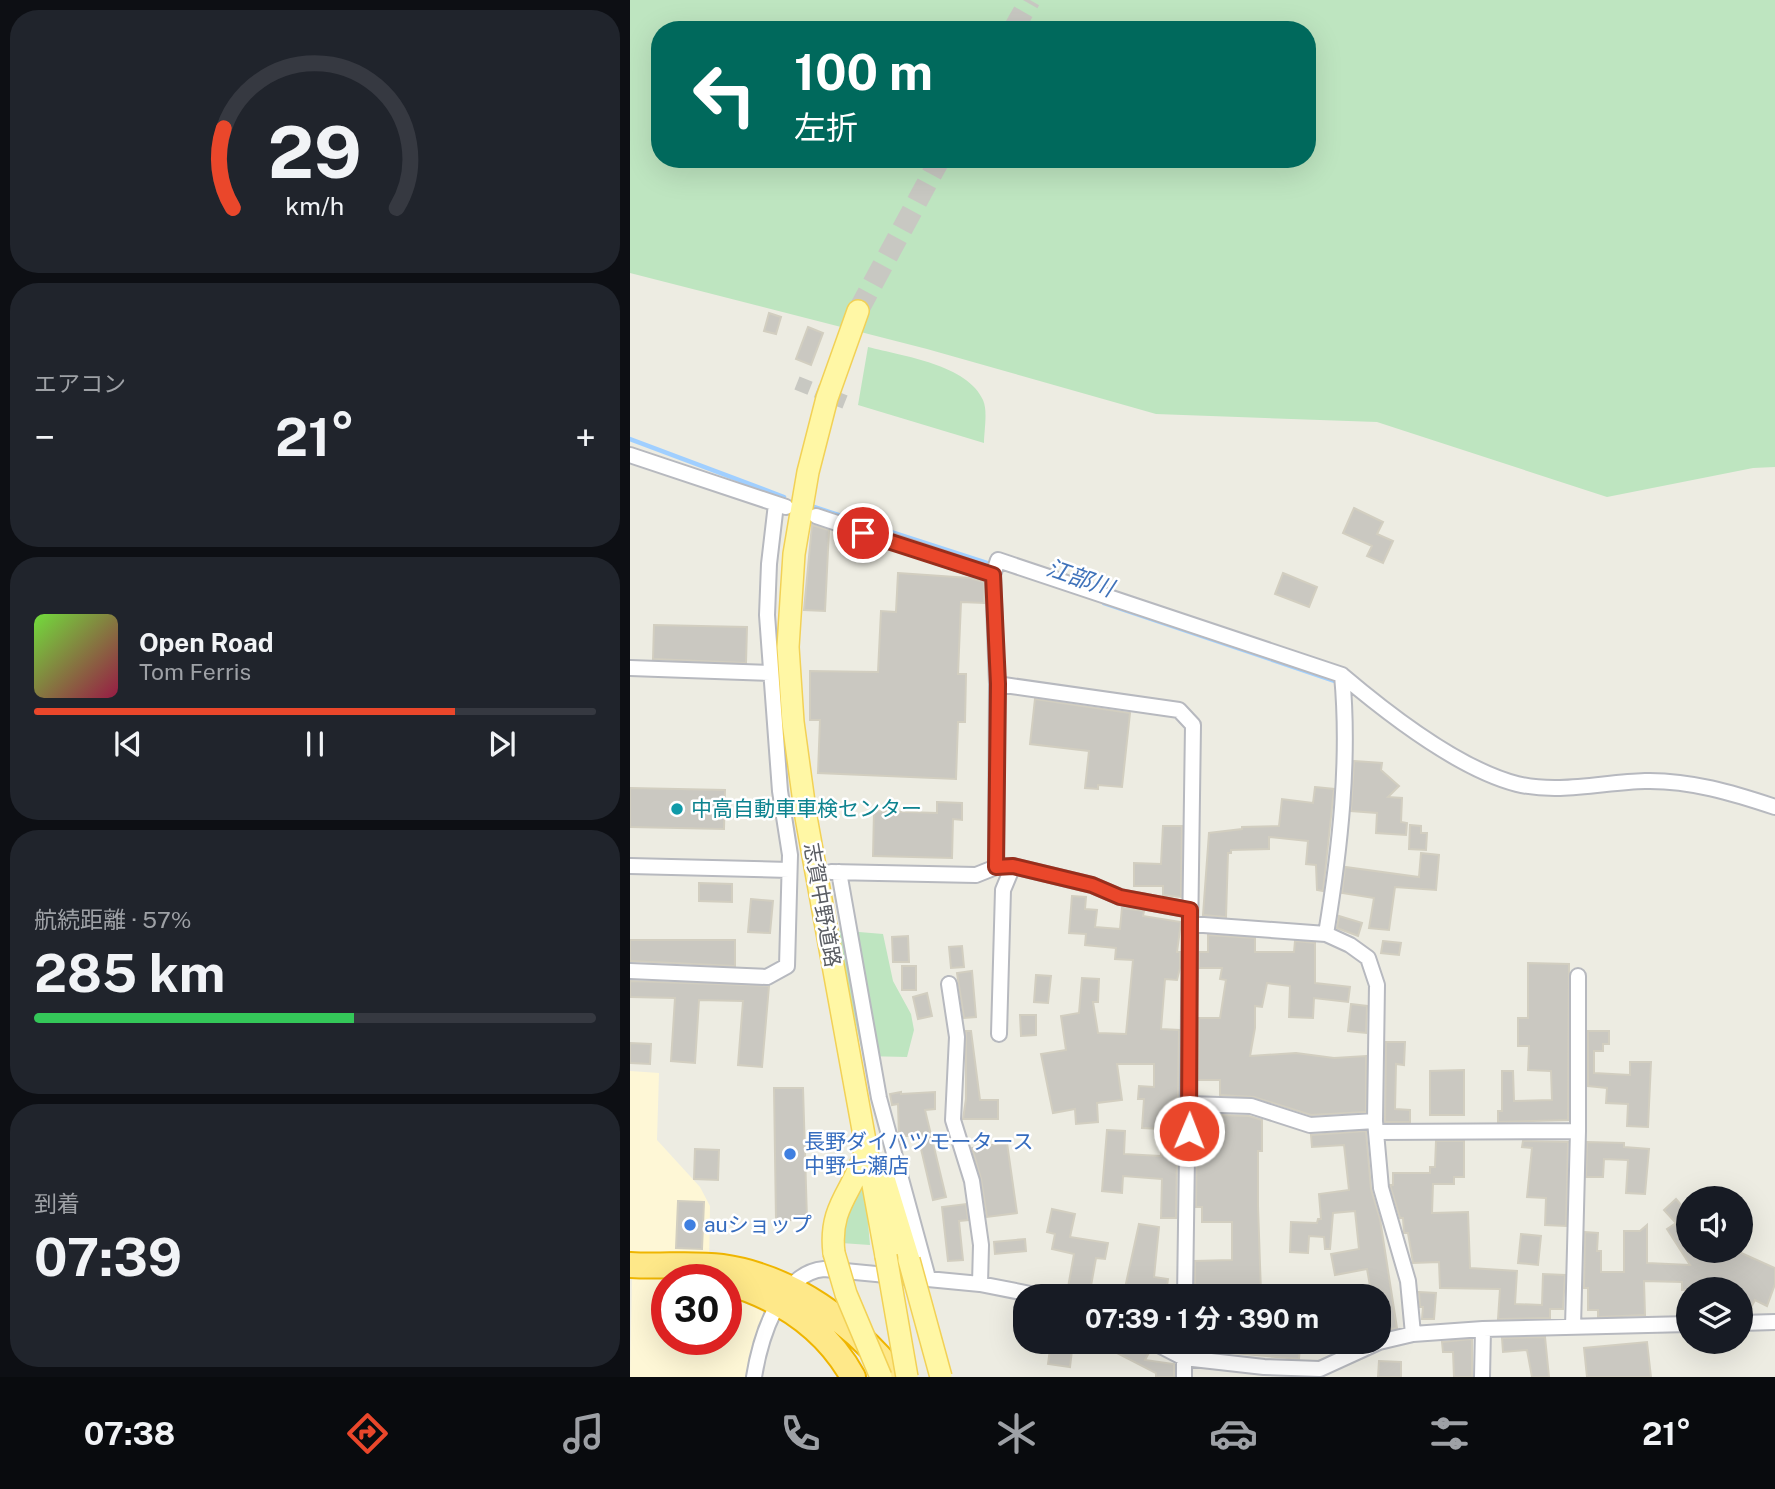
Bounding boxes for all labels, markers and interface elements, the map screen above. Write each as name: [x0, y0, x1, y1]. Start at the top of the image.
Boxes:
text: 100 m: [794, 43, 933, 101]
icon: left: [679, 49, 770, 140]
text: 29: [268, 109, 362, 194]
text: 左折: [794, 109, 858, 146]
text: km/h: [286, 191, 344, 221]
text: エアコン: [34, 370, 126, 397]
text: 21°: [275, 407, 355, 468]
text: −: [34, 415, 55, 460]
text: +: [575, 415, 596, 460]
pin: [833, 503, 893, 563]
icon: arrive: [844, 514, 882, 552]
water label: 江部川: [1043, 554, 1120, 603]
text: Open Road: [139, 627, 274, 658]
text: Tom Ferris: [139, 658, 251, 685]
icon: previous: [109, 725, 147, 763]
icon: pause: [296, 725, 334, 763]
icon: next: [483, 725, 521, 763]
place label: 中高自動車車検センター: [691, 796, 922, 821]
marker: 中高自動車車検センター: [669, 801, 685, 817]
street label: 志賀中野道路: [799, 841, 846, 969]
text: 航続距離 · 57%: [34, 906, 192, 933]
text: 285 km: [34, 943, 225, 1004]
position arrow: [1152, 1094, 1226, 1168]
place label: 長野ダイハツモータース 中野七瀬店: [804, 1129, 1034, 1178]
marker: 長野ダイハツモータース 中野七瀬店: [782, 1146, 798, 1162]
map controls: [1676, 1186, 1753, 1354]
button: sound: [1676, 1186, 1753, 1263]
text: 到着: [34, 1190, 80, 1217]
place label: auショップ: [704, 1212, 812, 1237]
marker: auショップ: [682, 1217, 698, 1233]
text: 07:39: [34, 1227, 182, 1288]
speed limit sign: 30: [651, 1264, 742, 1355]
button: layers: [1676, 1277, 1753, 1354]
text: 07:39 · 1 分 · 390 m: [1085, 1303, 1319, 1334]
icon: directions: [343, 1409, 392, 1458]
icon: music: [559, 1409, 608, 1458]
icon: phone: [776, 1409, 825, 1458]
icon: climate: [992, 1409, 1041, 1458]
icon: car: [1209, 1409, 1258, 1458]
icon: filters: [1425, 1409, 1474, 1458]
text: 07:38: [84, 1415, 175, 1452]
text: 21°: [1642, 1415, 1691, 1452]

